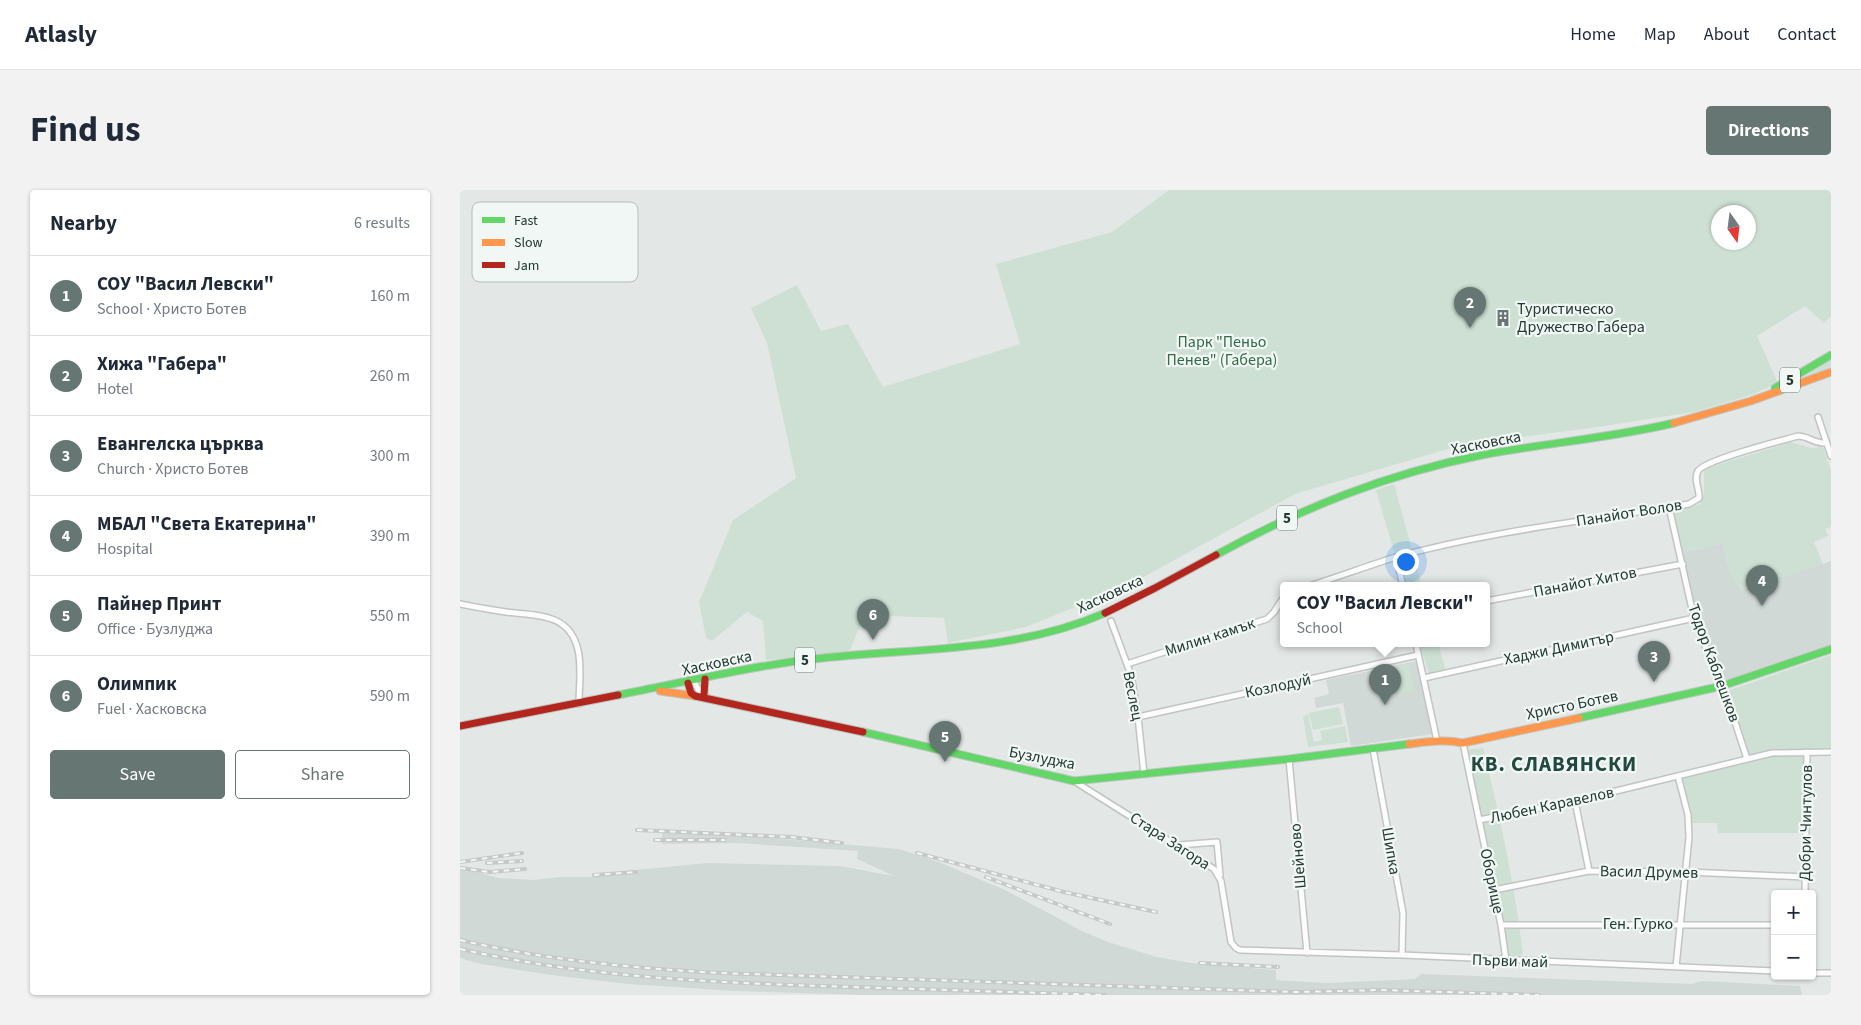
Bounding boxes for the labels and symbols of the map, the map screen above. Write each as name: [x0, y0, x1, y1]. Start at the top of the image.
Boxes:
legend: [472, 202, 638, 282]
north arrow: [1711, 205, 1756, 250]
text: Fast: [514, 211, 538, 231]
text: Slow: [514, 233, 543, 253]
text: Jam: [514, 256, 539, 276]
pin: 2: [1454, 287, 1486, 328]
place label: Туристическо Дружество Габера: [1517, 298, 1645, 338]
building icon: Туристическо Дружество Габера: [1493, 308, 1513, 328]
park label: Парк "Пеньо Пенев" (Габера): [1167, 331, 1277, 371]
road number: 5: [1780, 368, 1800, 392]
street label: Хасковска: [1449, 425, 1523, 461]
street label: Панайот Волов: [1575, 494, 1683, 532]
road number: 5: [1277, 506, 1297, 530]
your location: [1393, 549, 1419, 575]
street label: Панайот Хитов: [1532, 561, 1638, 603]
pin: 4: [1746, 565, 1778, 606]
street label: Хасковска: [1073, 569, 1147, 619]
pin: 6: [857, 599, 889, 640]
street label: Тодор Каблешков: [1682, 601, 1746, 725]
street label: Милин камък: [1162, 612, 1258, 662]
street label: Хаджи Димитър: [1502, 626, 1616, 670]
pin: 3: [1638, 641, 1670, 682]
street label: Хасковска: [680, 645, 754, 681]
road number: 5: [795, 648, 815, 672]
pin: 1: [1369, 664, 1401, 705]
street label: Козлодуй: [1243, 668, 1313, 704]
street label: Веслец: [1117, 669, 1149, 723]
street label: Христо Ботев: [1524, 685, 1620, 725]
pin: 5: [929, 721, 961, 762]
street label: Бузлуджа: [1007, 741, 1077, 775]
district label: КВ. СЛАВЯНСКИ: [1471, 749, 1637, 779]
street label: Добри Чинтулов: [1794, 765, 1818, 881]
street label: Любен Каравелов: [1488, 781, 1616, 829]
street label: Стара Загора: [1125, 807, 1215, 875]
street label: Шейново: [1284, 822, 1312, 890]
street label: Шипка: [1376, 826, 1406, 876]
street label: Оборище: [1474, 846, 1510, 916]
street label: Васил Друмев: [1600, 860, 1698, 884]
street label: Ген. Гурко: [1603, 913, 1673, 935]
street label: Първи май: [1471, 949, 1549, 973]

